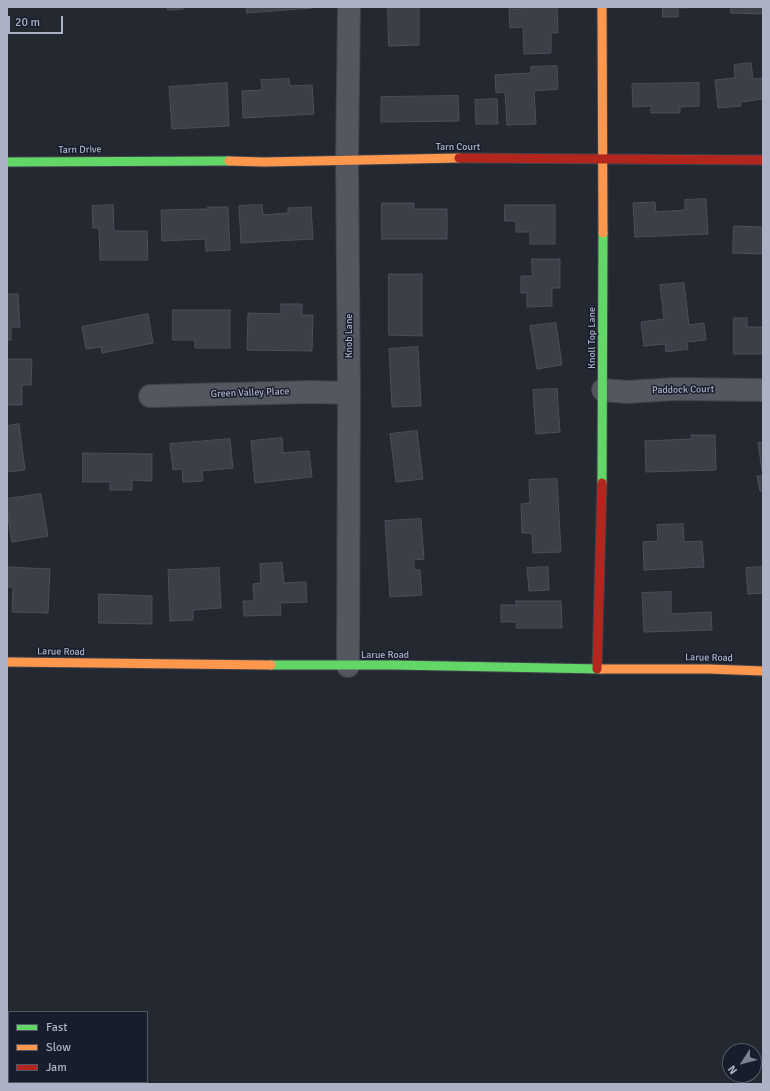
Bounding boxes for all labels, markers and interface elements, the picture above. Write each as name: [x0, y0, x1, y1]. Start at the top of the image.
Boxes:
scale bar: [10, 8, 65, 34]
text: 20 m: [15, 15, 40, 30]
street label: Tarn Court: [436, 141, 480, 153]
street label: Tarn Drive: [58, 144, 102, 156]
street label: Knoll Top Lane: [586, 307, 598, 369]
street label: Knob Lane: [343, 314, 355, 358]
street label: Paddock Court: [652, 383, 714, 397]
street label: Green Valley Place: [210, 386, 290, 400]
street label: Larue Road: [37, 646, 85, 658]
street label: Larue Road: [361, 649, 409, 661]
street label: Larue Road: [685, 652, 733, 664]
legend: [8, 1011, 148, 1083]
text: Fast: [46, 1020, 67, 1035]
text: Slow: [46, 1040, 71, 1055]
north arrow: [722, 1043, 762, 1083]
text: Jam: [46, 1060, 67, 1075]
text: N: [725, 1063, 740, 1077]

